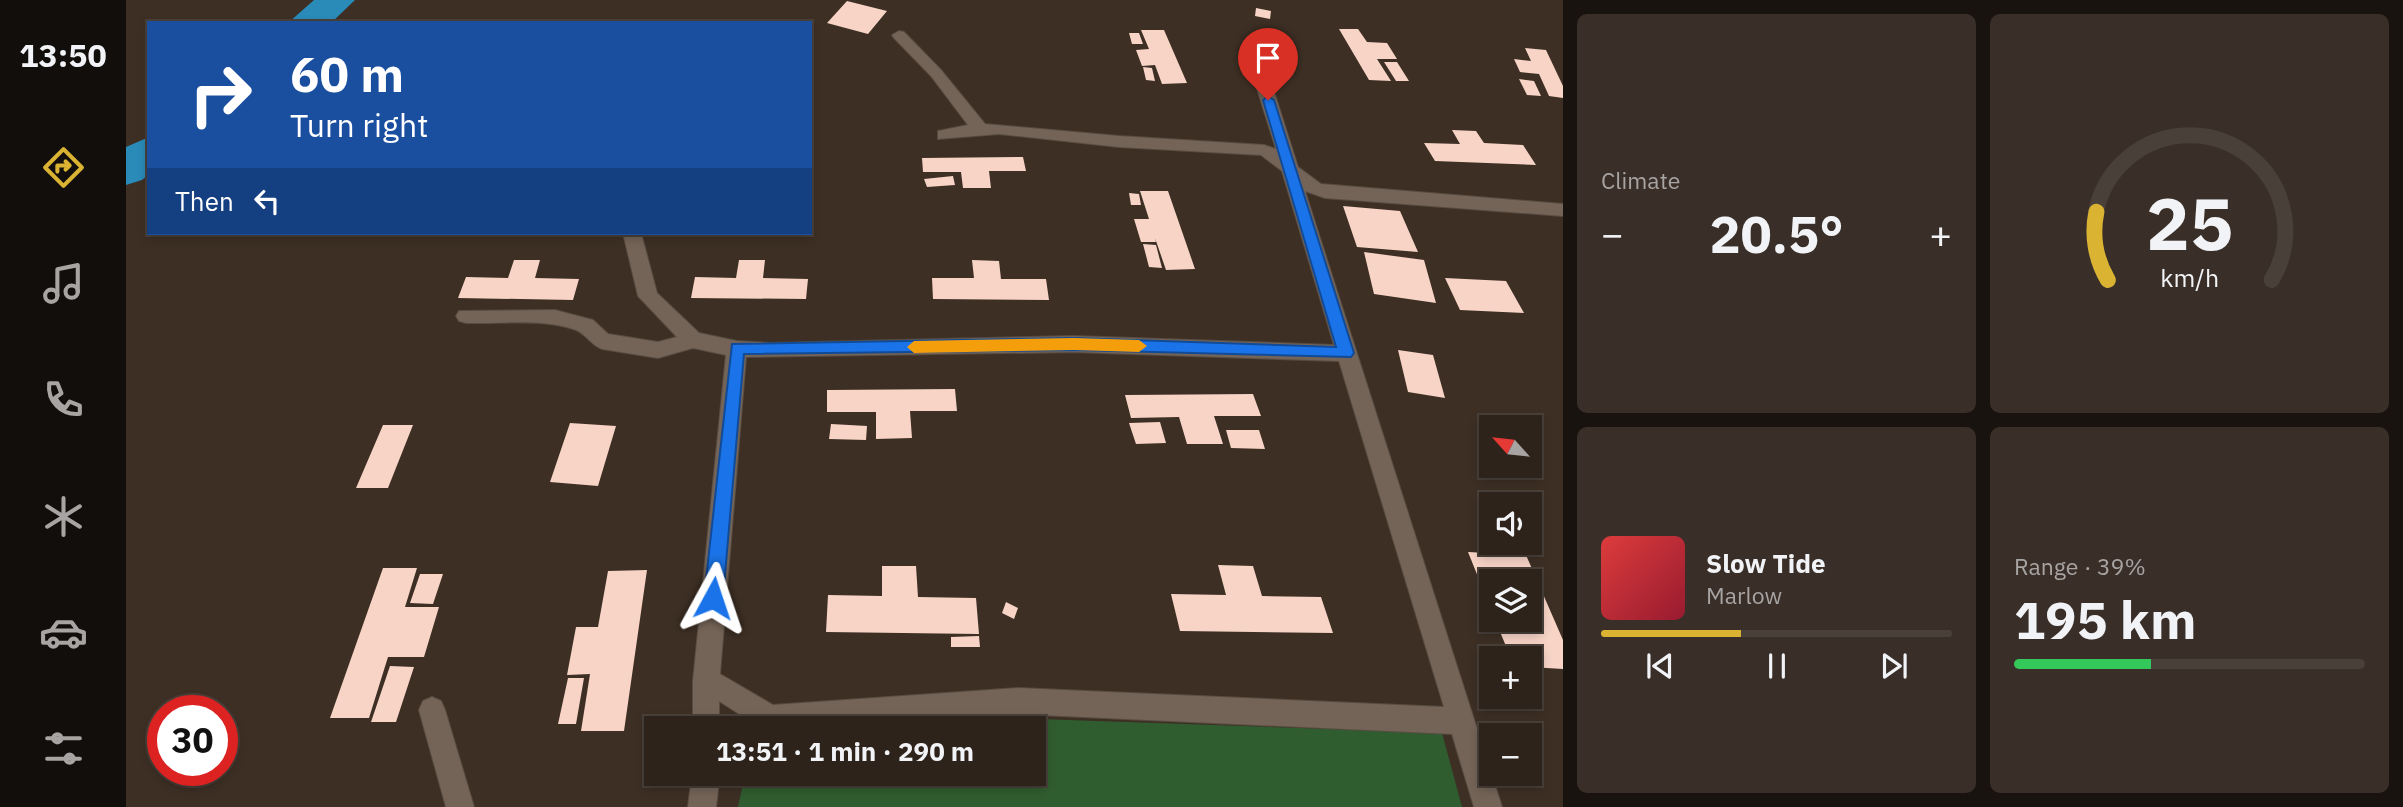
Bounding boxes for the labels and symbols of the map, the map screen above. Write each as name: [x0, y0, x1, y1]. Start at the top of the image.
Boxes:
pin: [1238, 28, 1298, 100]
north arrow: [1479, 415, 1542, 478]
position arrow: [676, 561, 750, 635]
speed limit sign: 30: [147, 695, 238, 786]

